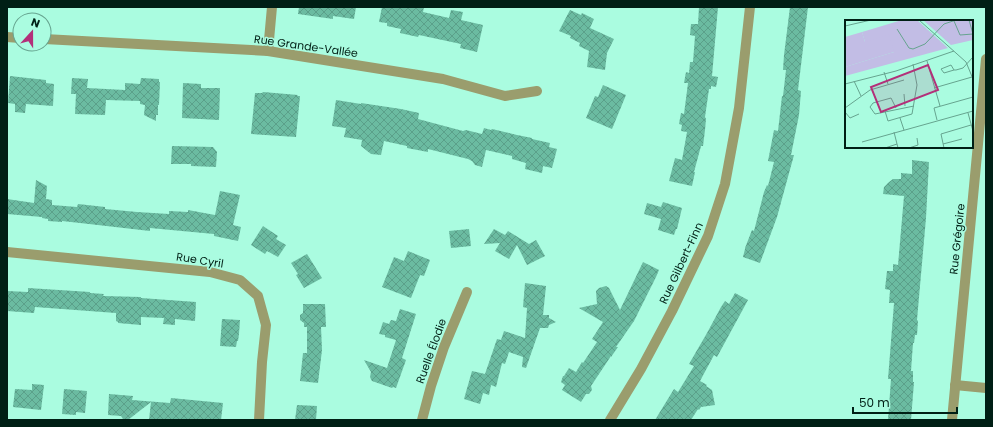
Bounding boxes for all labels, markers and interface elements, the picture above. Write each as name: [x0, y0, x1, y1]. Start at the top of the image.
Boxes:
north arrow: [12, 12, 52, 52]
text: N: [29, 14, 42, 32]
inset map: [845, 20, 973, 148]
street label: Rue Grande-Vallée: [253, 31, 359, 61]
street label: Rue Grégoire: [945, 203, 969, 275]
street label: Rue Gilbert-Finn: [655, 220, 707, 306]
street label: Rue Cyril: [175, 248, 225, 272]
street label: Ruelle Élodie: [412, 316, 450, 386]
scale bar: [853, 389, 957, 415]
text: 50 m: [859, 394, 890, 411]

